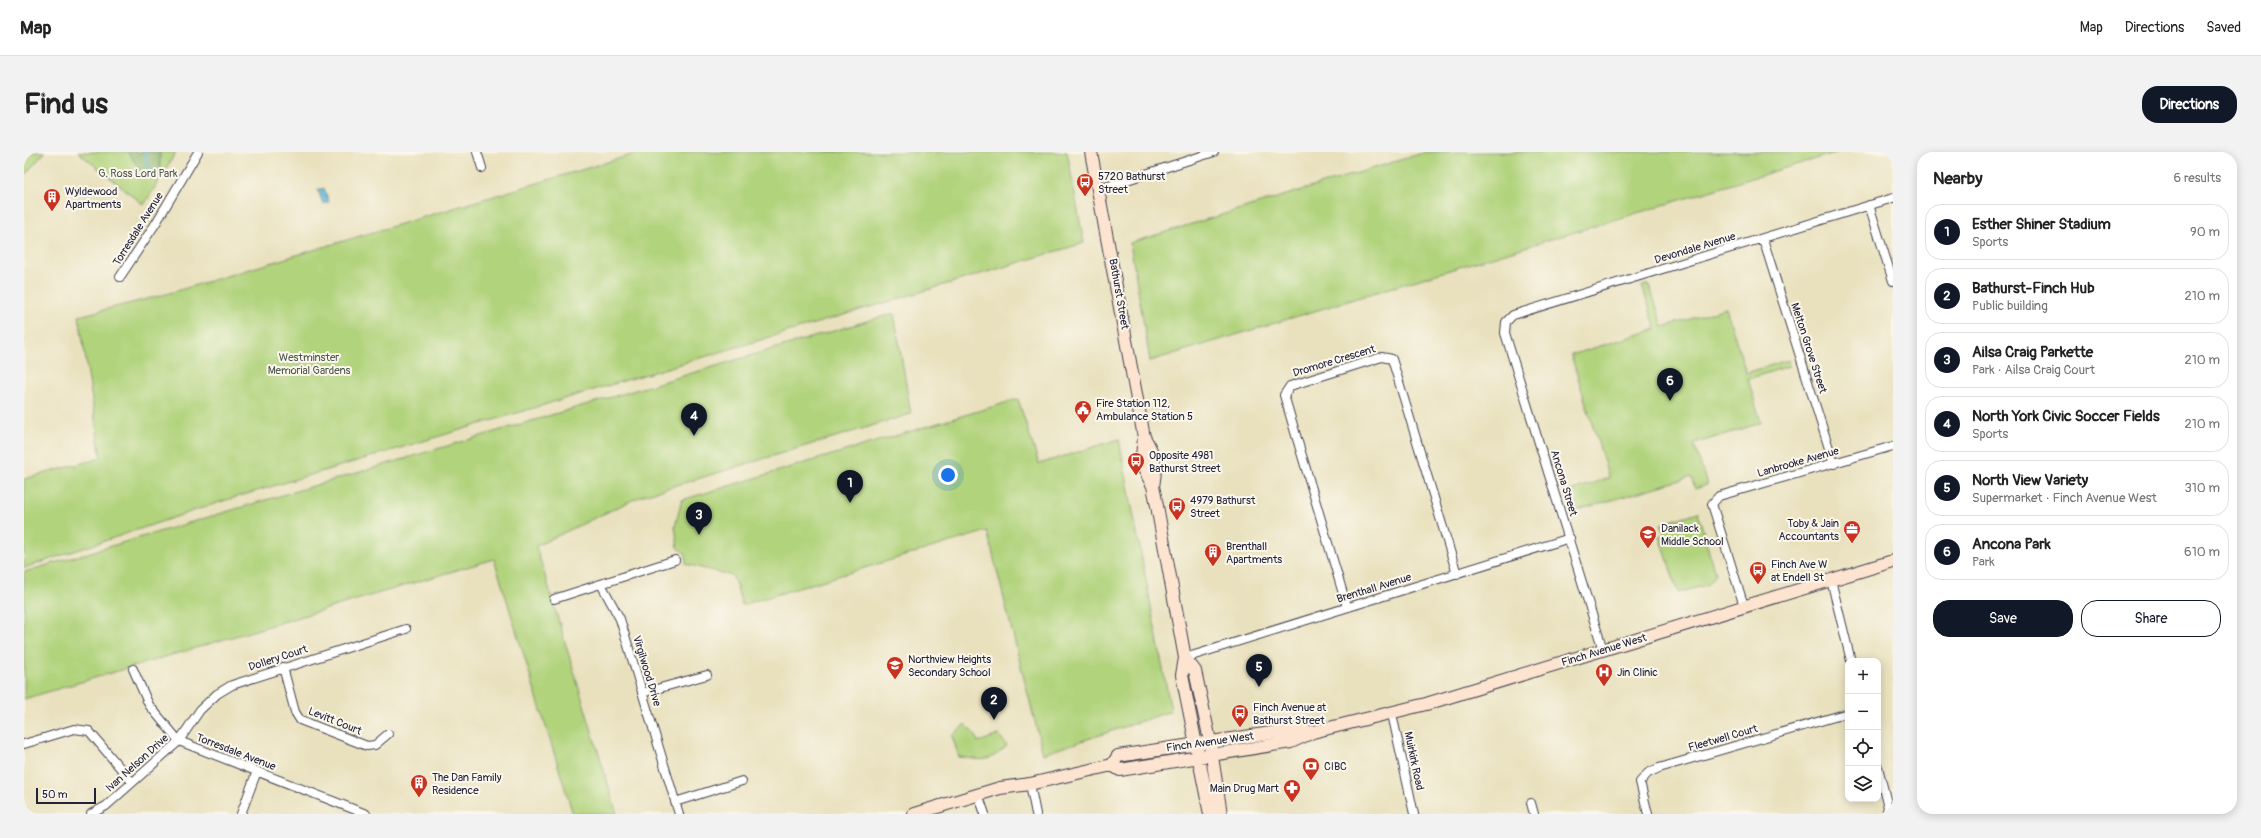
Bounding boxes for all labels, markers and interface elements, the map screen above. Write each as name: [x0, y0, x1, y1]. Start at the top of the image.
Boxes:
text: Map: [20, 16, 51, 40]
text: Map: [2080, 19, 2103, 36]
text: Directions: [2125, 19, 2184, 36]
text: Saved: [2206, 19, 2241, 36]
button: Directions: [2142, 86, 2237, 123]
text: Find us: [24, 87, 108, 122]
park label: G. Ross Lord Park: [98, 167, 178, 180]
text: Nearby: [1933, 168, 1982, 189]
place label: 5720 Bathurst Street: [1098, 170, 1166, 196]
text: 6 results: [2174, 170, 2221, 186]
bus stop icon: 5720 Bathurst Street: [1075, 172, 1095, 197]
place label: Wyldewood Apartments: [65, 185, 121, 211]
building icon: Wyldewood Apartments: [42, 187, 62, 212]
street label: Torresdale Avenue: [110, 189, 166, 268]
text: Esther Shiner Stadium: [1972, 215, 2111, 234]
text: 1: [1944, 224, 1950, 240]
text: 90 m: [2190, 224, 2220, 240]
street label: Devondale Avenue: [1653, 229, 1738, 267]
text: Sports: [1972, 234, 2008, 250]
street label: Bathurst Street: [1106, 258, 1132, 331]
text: Bathurst-Finch Hub: [1972, 279, 2095, 298]
text: 2: [1943, 288, 1951, 304]
text: 210 m: [2184, 288, 2220, 304]
text: Public building: [1972, 298, 2048, 314]
street label: Melton Grove Street: [1788, 301, 1830, 395]
street label: Dromore Crescent: [1291, 342, 1377, 380]
text: Ailsa Craig Parkette: [1972, 343, 2093, 362]
park label: Westminster Memorial Gardens: [268, 351, 350, 377]
text: 3: [1943, 352, 1951, 368]
text: 210 m: [2184, 352, 2220, 368]
text: Park · Ailsa Craig Court: [1972, 362, 2095, 378]
pin: 6: [1657, 368, 1683, 401]
place label: Fire Station 112, Ambulance Station 5: [1096, 397, 1193, 423]
public building icon: Fire Station 112, Ambulance Station 5: [1073, 399, 1093, 424]
pin: 4: [681, 403, 707, 436]
text: North York Civic Soccer Fields: [1972, 407, 2160, 426]
text: 4: [1943, 416, 1951, 432]
text: 210 m: [2184, 416, 2220, 432]
text: Sports: [1972, 426, 2008, 442]
street label: Lanbrooke Avenue: [1756, 444, 1841, 480]
street label: Ancona Street: [1548, 448, 1580, 518]
place label: Opposite 4981 Bathurst Street: [1149, 449, 1221, 475]
bus stop icon: Opposite 4981 Bathurst Street: [1126, 451, 1146, 476]
your location: [938, 465, 958, 485]
pin: 1: [837, 470, 863, 503]
text: North View Variety: [1972, 471, 2088, 490]
text: 5: [1943, 480, 1951, 496]
text: 310 m: [2184, 480, 2220, 496]
text: Supermarket · Finch Avenue West: [1972, 490, 2157, 506]
place label: 4979 Bathurst Street: [1190, 494, 1256, 520]
bus stop icon: 4979 Bathurst Street: [1167, 496, 1187, 521]
pin: 3: [686, 502, 712, 535]
place label: Toby & Jain Accountants: [1778, 517, 1839, 543]
office icon: Toby & Jain Accountants: [1842, 519, 1862, 544]
place label: Danilack Middle School: [1661, 522, 1724, 548]
school or university icon: Danilack Middle School: [1638, 524, 1658, 549]
text: Ancona Park: [1972, 535, 2051, 554]
place label: Brenthall Apartments: [1226, 540, 1282, 566]
building icon: Brenthall Apartments: [1203, 542, 1223, 567]
text: 6: [1943, 544, 1951, 560]
text: 610 m: [2184, 544, 2220, 560]
text: Park: [1972, 554, 1995, 570]
place label: Finch Ave W at Endell St: [1771, 558, 1827, 584]
bus stop icon: Finch Ave W at Endell St: [1748, 560, 1768, 585]
street label: Brenthall Avenue: [1335, 570, 1413, 606]
button: Save: [1933, 600, 2073, 637]
button: Share: [2081, 600, 2221, 637]
street label: Finch Avenue West: [1560, 631, 1649, 669]
street label: Virgilwood Drive: [630, 634, 664, 708]
street label: Dollery Court: [247, 642, 310, 674]
place label: Northview Heights Secondary School: [908, 653, 991, 679]
pin: 5: [1246, 654, 1272, 687]
school or university icon: Northview Heights Secondary School: [885, 655, 905, 680]
map controls: [1845, 658, 1881, 802]
button: +: [1845, 658, 1881, 694]
hospital icon: Jin Clinic: [1594, 662, 1614, 687]
place label: Jin Clinic: [1617, 666, 1658, 679]
pin: 2: [981, 687, 1007, 720]
button: −: [1845, 694, 1881, 730]
place label: Finch Avenue at Bathurst Street: [1253, 701, 1327, 727]
bus stop icon: Finch Avenue at Bathurst Street: [1230, 703, 1250, 728]
street label: Levitt Court: [306, 704, 364, 738]
street label: Fleetwell Court: [1687, 722, 1760, 754]
street label: Finch Avenue West: [1165, 729, 1255, 755]
button: locate: [1845, 730, 1881, 766]
street label: Ivan Nelson Drive: [103, 731, 171, 795]
street label: Torresdale Avenue: [194, 731, 278, 773]
street label: Muirkirk Road: [1401, 731, 1427, 791]
bank icon: CIBC: [1301, 756, 1321, 781]
place label: CIBC: [1324, 760, 1347, 773]
button: layers: [1845, 766, 1881, 802]
place label: The Dan Family Residence: [432, 771, 502, 797]
building icon: The Dan Family Residence: [409, 773, 429, 798]
pharmacy icon: Main Drug Mart: [1282, 778, 1302, 803]
place label: Main Drug Mart: [1210, 782, 1280, 795]
scale bar: [36, 786, 96, 805]
text: 50 m: [42, 788, 68, 801]

